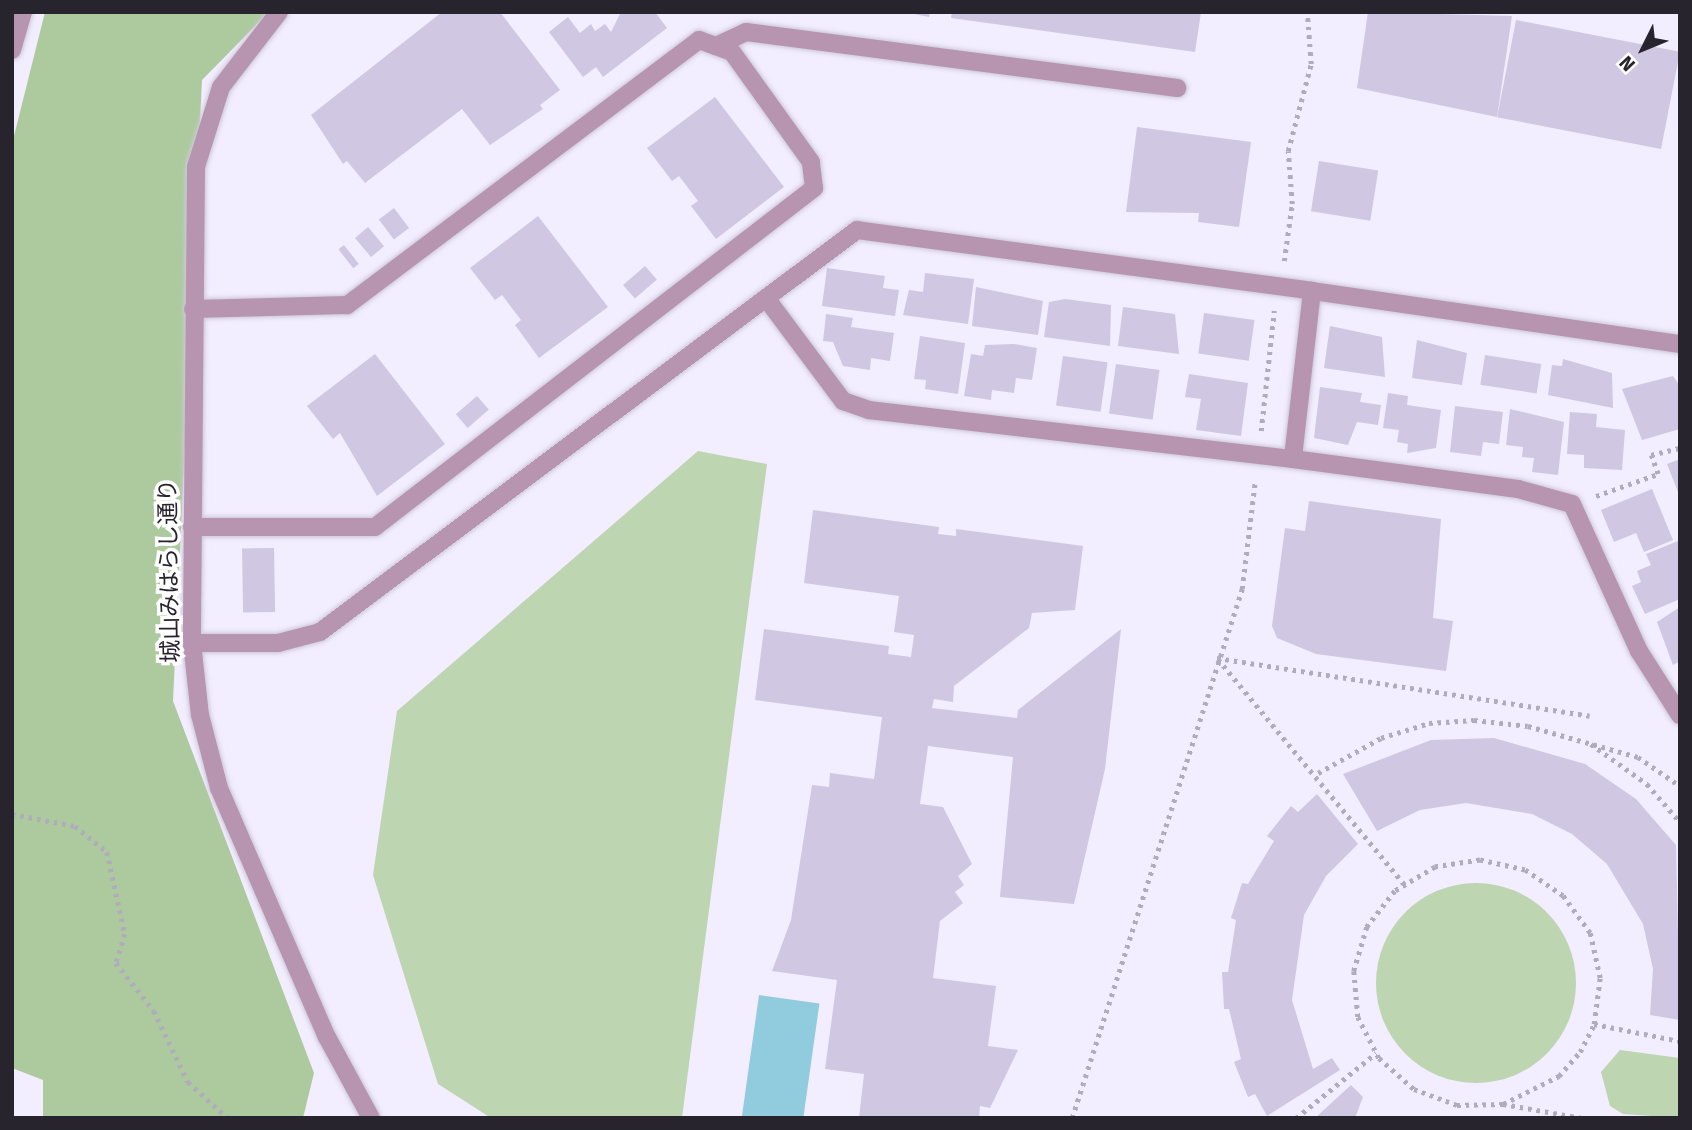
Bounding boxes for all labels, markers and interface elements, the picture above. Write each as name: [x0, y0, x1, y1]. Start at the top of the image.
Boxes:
north arrow: [1608, 14, 1678, 84]
text: N: [1615, 51, 1640, 76]
street label: 城山みはらし通り: [154, 479, 184, 663]

